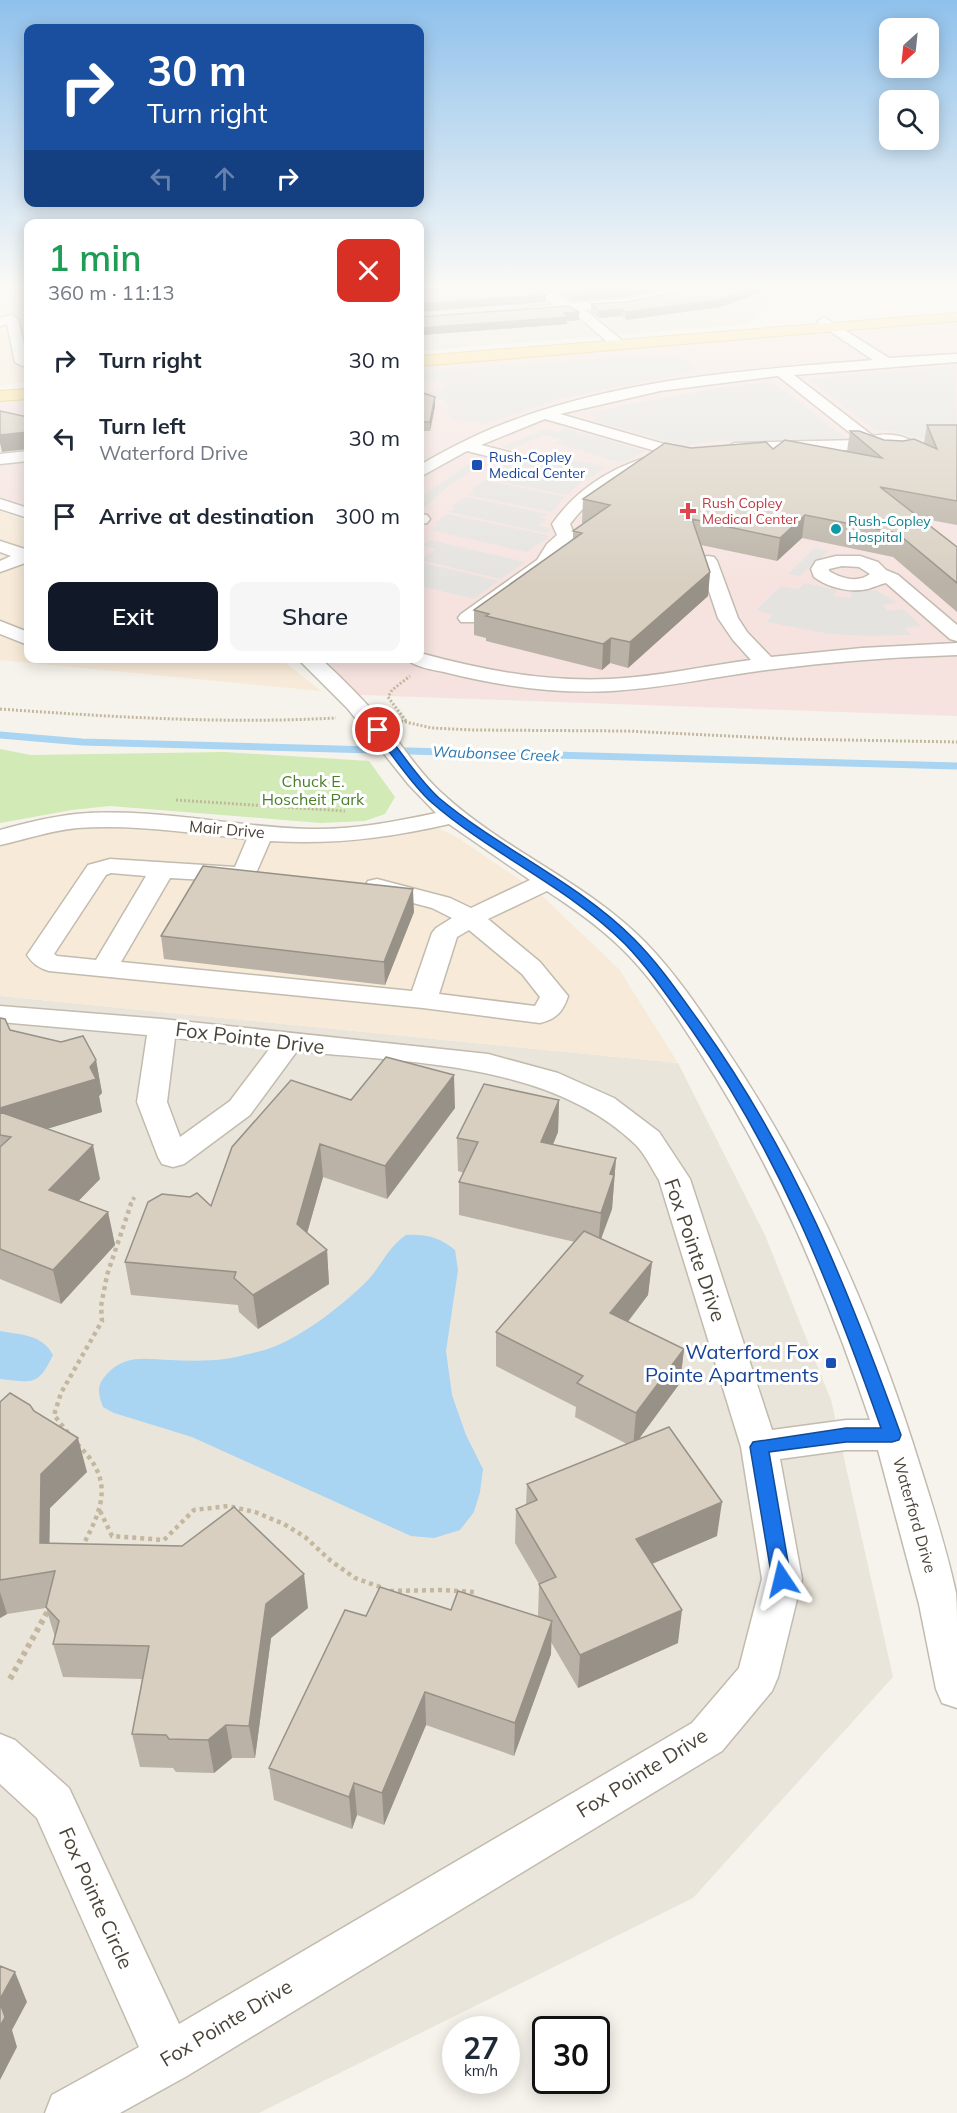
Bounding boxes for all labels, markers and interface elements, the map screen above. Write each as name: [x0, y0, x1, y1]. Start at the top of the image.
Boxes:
north arrow: [879, 18, 939, 78]
map controls: [879, 18, 939, 150]
text: 30 m: [147, 44, 247, 97]
icon: right: [48, 48, 126, 126]
button: search: [879, 90, 939, 150]
text: Turn right: [147, 96, 267, 130]
icon: left: [145, 162, 178, 195]
icon: ahead: [208, 162, 241, 195]
icon: right: [271, 162, 304, 195]
text: 1 min: [48, 235, 142, 280]
button: close: [337, 239, 400, 302]
text: 360 m · 11:13: [48, 280, 174, 305]
icon: right: [48, 344, 81, 377]
text: Turn right: [99, 346, 202, 374]
text: 30 m: [349, 346, 400, 374]
text: Turn left: [99, 412, 186, 440]
icon: left: [48, 422, 81, 455]
text: 30 m: [349, 424, 400, 452]
text: Waterford Drive: [99, 440, 248, 465]
place label: Rush-Copley Medical Center: [489, 448, 586, 482]
marker: Rush-Copley Medical Center: [470, 458, 484, 472]
place label: Rush Copley Medical Center: [702, 494, 799, 528]
icon: arrive: [48, 500, 81, 533]
text: Arrive at destination: [99, 502, 314, 530]
text: 300 m: [335, 502, 400, 530]
marker: Rush Copley Medical Center: [679, 502, 697, 520]
place label: Rush-Copley Hospital: [848, 512, 931, 546]
marker: Rush-Copley Hospital: [829, 522, 843, 536]
button: Exit: [48, 582, 218, 651]
button: Share: [230, 582, 400, 651]
pin: [352, 704, 403, 755]
icon: arrive: [361, 713, 394, 746]
water label: Waubonsee Creek: [432, 742, 561, 765]
park label: Chuck E. Hoscheit Park: [262, 771, 365, 809]
street label: Mair Drive: [188, 816, 266, 842]
street label: Fox Pointe Drive: [174, 1016, 326, 1059]
street label: Fox Pointe Drive: [659, 1175, 732, 1325]
place label: Waterford Fox Pointe Apartments: [645, 1339, 819, 1387]
marker: Waterford Fox Pointe Apartments: [824, 1356, 838, 1370]
street label: Waterford Drive: [889, 1455, 941, 1575]
position arrow: [750, 1547, 814, 1611]
street label: Fox Pointe Drive: [572, 1722, 712, 1823]
street label: Fox Pointe Circle: [54, 1823, 139, 1973]
street label: Fox Pointe Drive: [155, 1973, 296, 2072]
speed limit sign: 30: [532, 2016, 610, 2094]
text: 27: [463, 2029, 499, 2067]
text: km/h: [464, 2061, 498, 2080]

